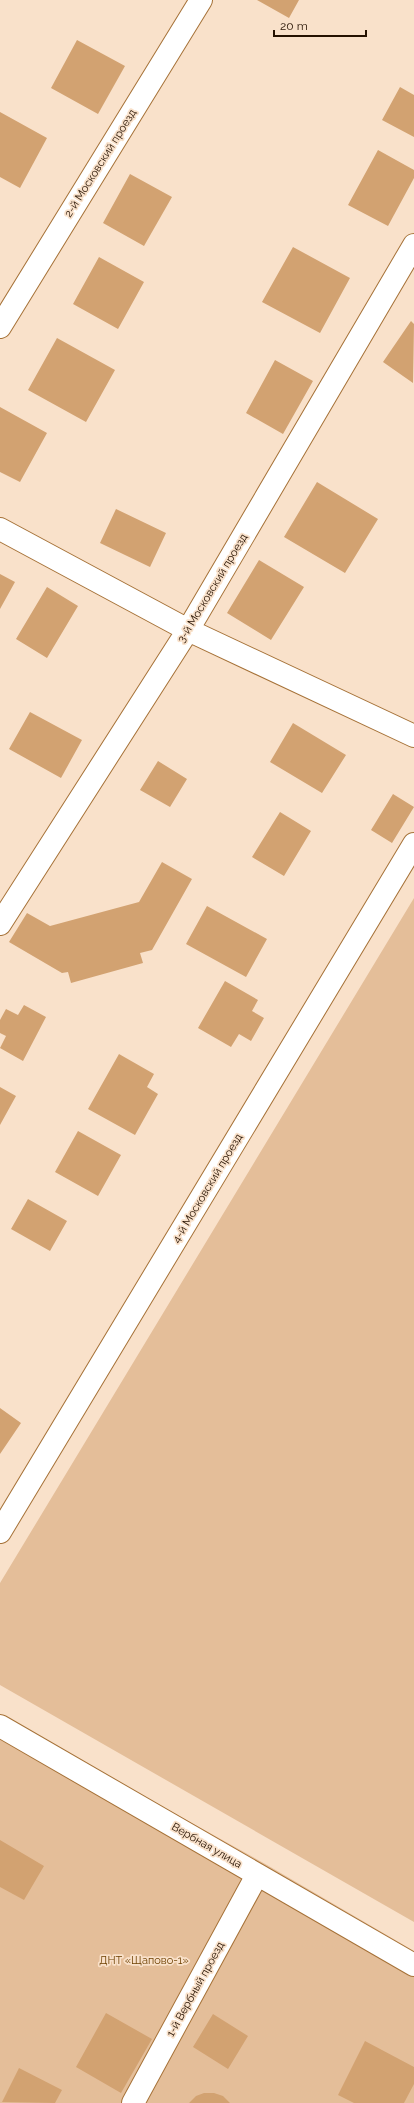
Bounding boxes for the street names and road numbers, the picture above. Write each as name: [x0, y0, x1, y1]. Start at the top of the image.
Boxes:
street label: 2-й Московский проезд: [62, 106, 139, 220]
street label: 3-й Московский проезд: [175, 531, 250, 645]
street label: 4-й Московский проезд: [170, 1131, 246, 1245]
street label: Вербная улица: [169, 1820, 244, 1871]
street label: 1-й Вербный проезд: [164, 1939, 227, 2039]

